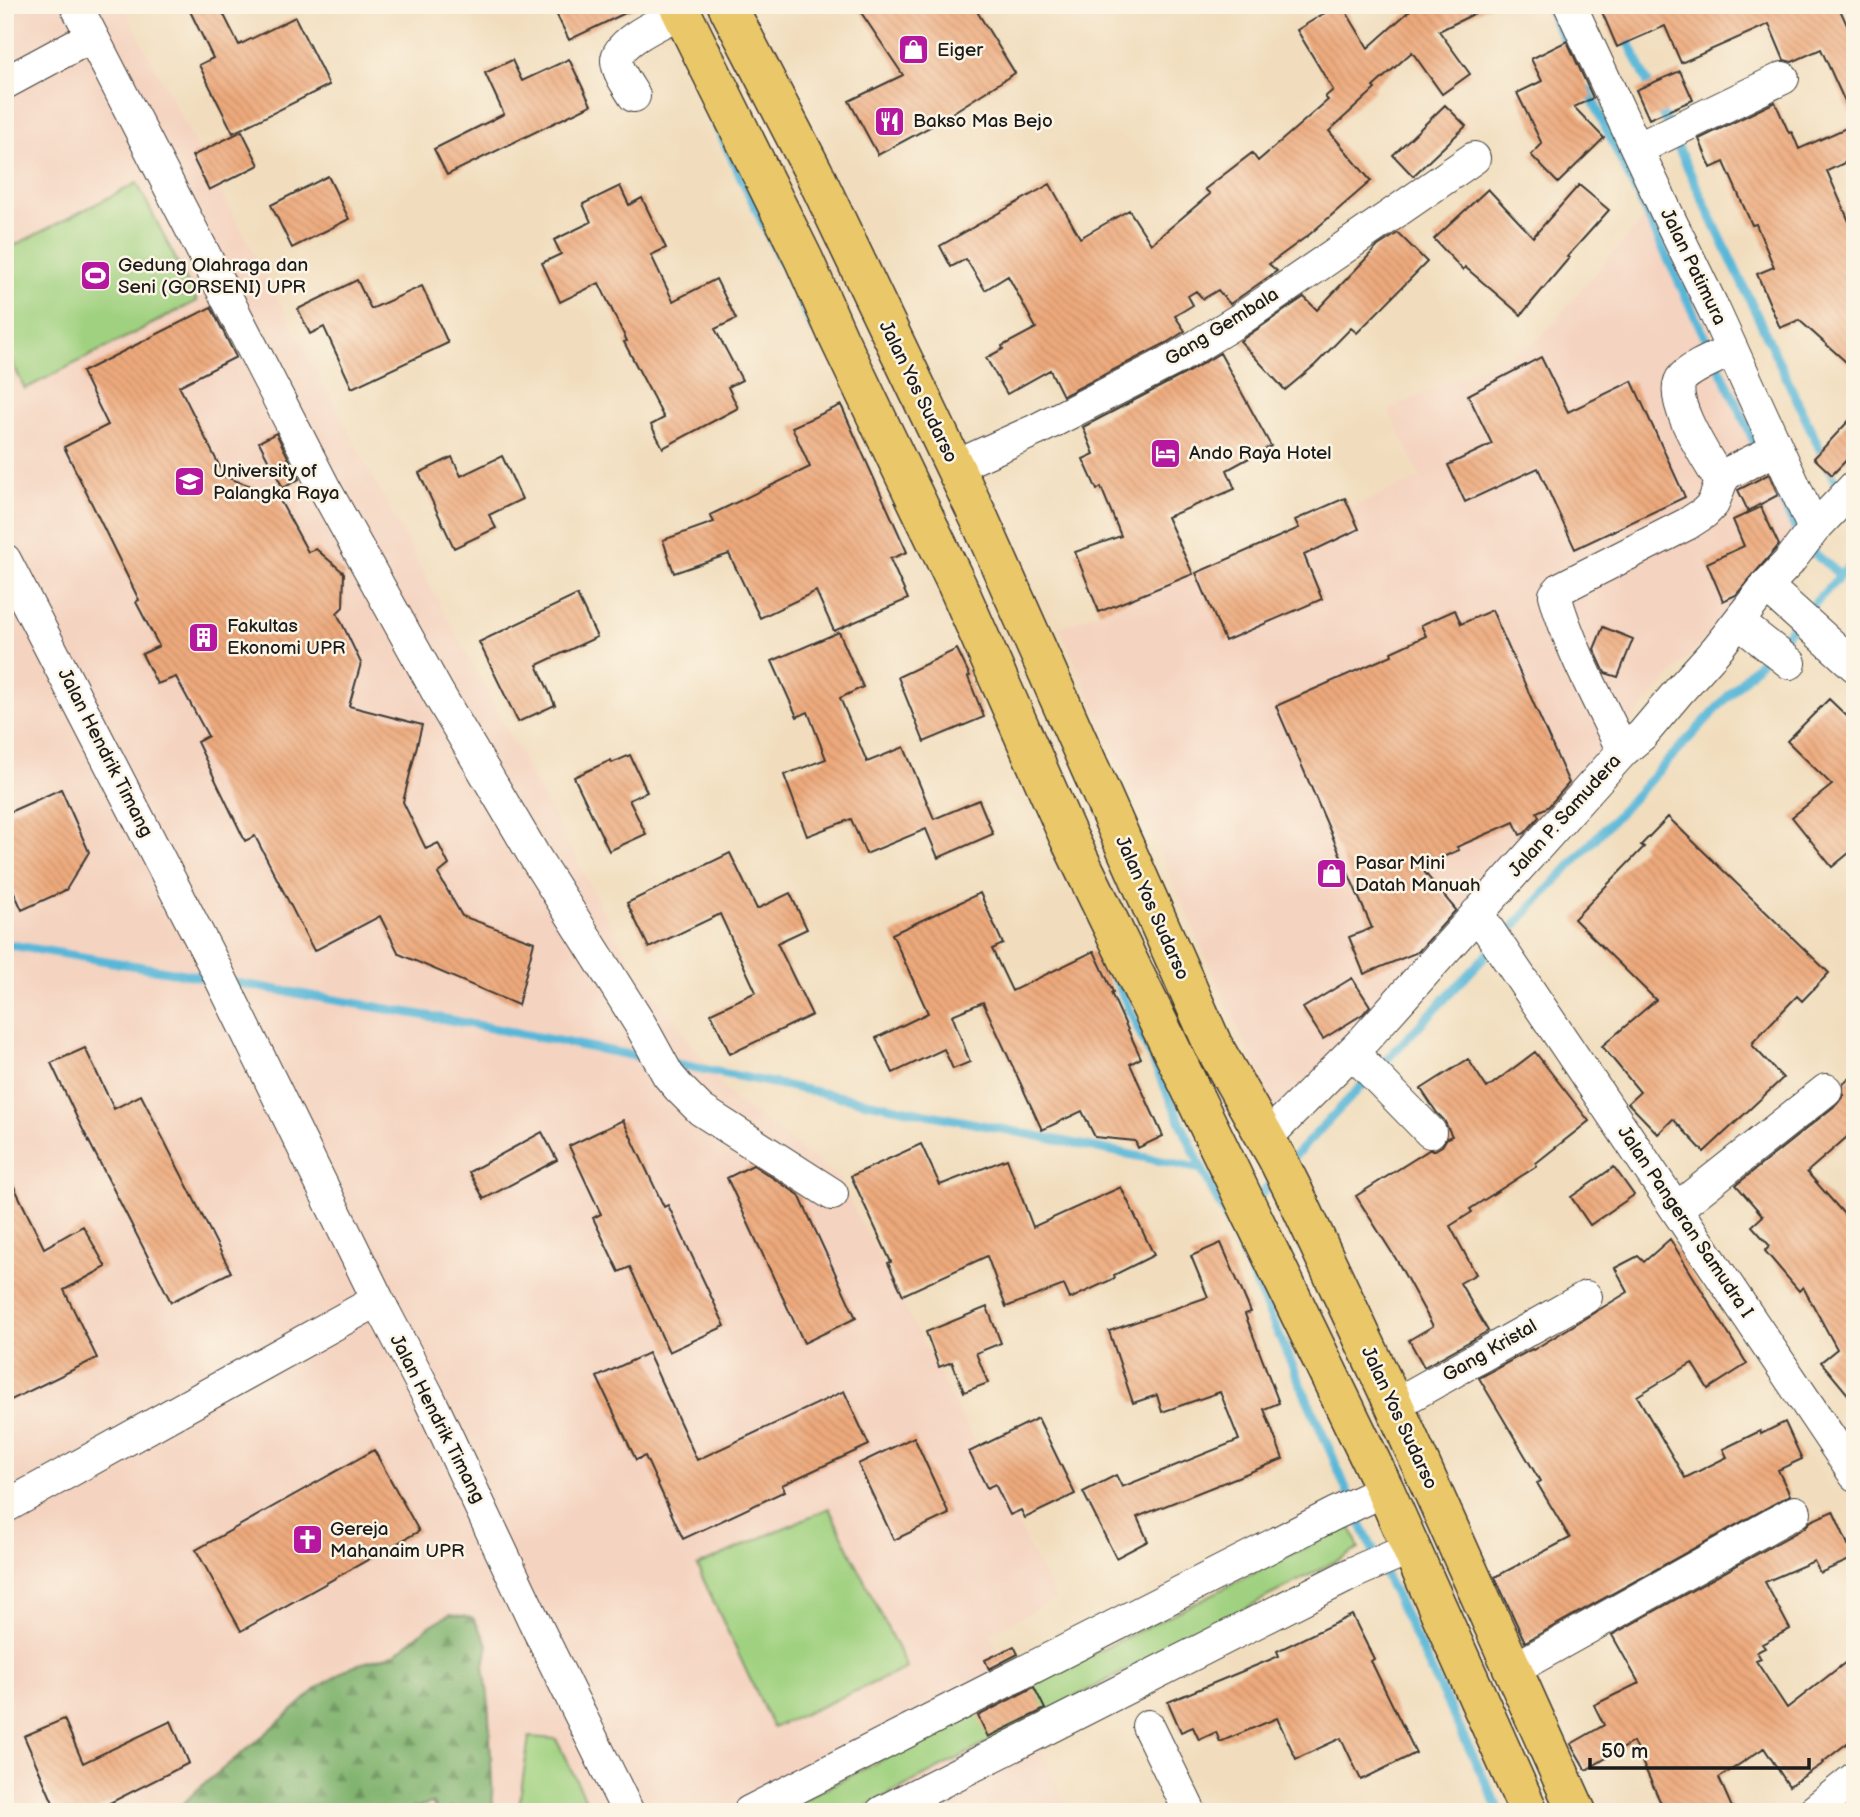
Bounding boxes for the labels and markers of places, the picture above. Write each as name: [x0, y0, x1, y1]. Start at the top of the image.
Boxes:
shop icon: Eiger: [897, 33, 931, 67]
place label: Eiger: [937, 39, 984, 62]
restaurant icon: Bakso Mas Bejo: [873, 104, 907, 138]
place label: Bakso Mas Bejo: [913, 110, 1053, 133]
place label: Gedung Olahraga dan Seni (GORSENI) UPR: [118, 254, 308, 299]
sports icon: Gedung Olahraga dan Seni (GORSENI) UPR: [78, 259, 112, 293]
hotel icon: Ando Raya Hotel: [1149, 436, 1183, 470]
place label: Ando Raya Hotel: [1189, 442, 1332, 465]
place label: University of Palangka Raya: [213, 460, 339, 505]
school or university icon: University of Palangka Raya: [173, 465, 207, 499]
place label: Fakultas Ekonomi UPR: [227, 615, 345, 660]
building icon: Fakultas Ekonomi UPR: [187, 620, 221, 654]
place label: Pasar Mini Datah Manuah: [1355, 852, 1481, 897]
shop icon: Pasar Mini Datah Manuah: [1315, 857, 1349, 891]
place label: Gereja Mahanaim UPR: [330, 1518, 465, 1563]
church icon: Gereja Mahanaim UPR: [290, 1523, 324, 1557]

